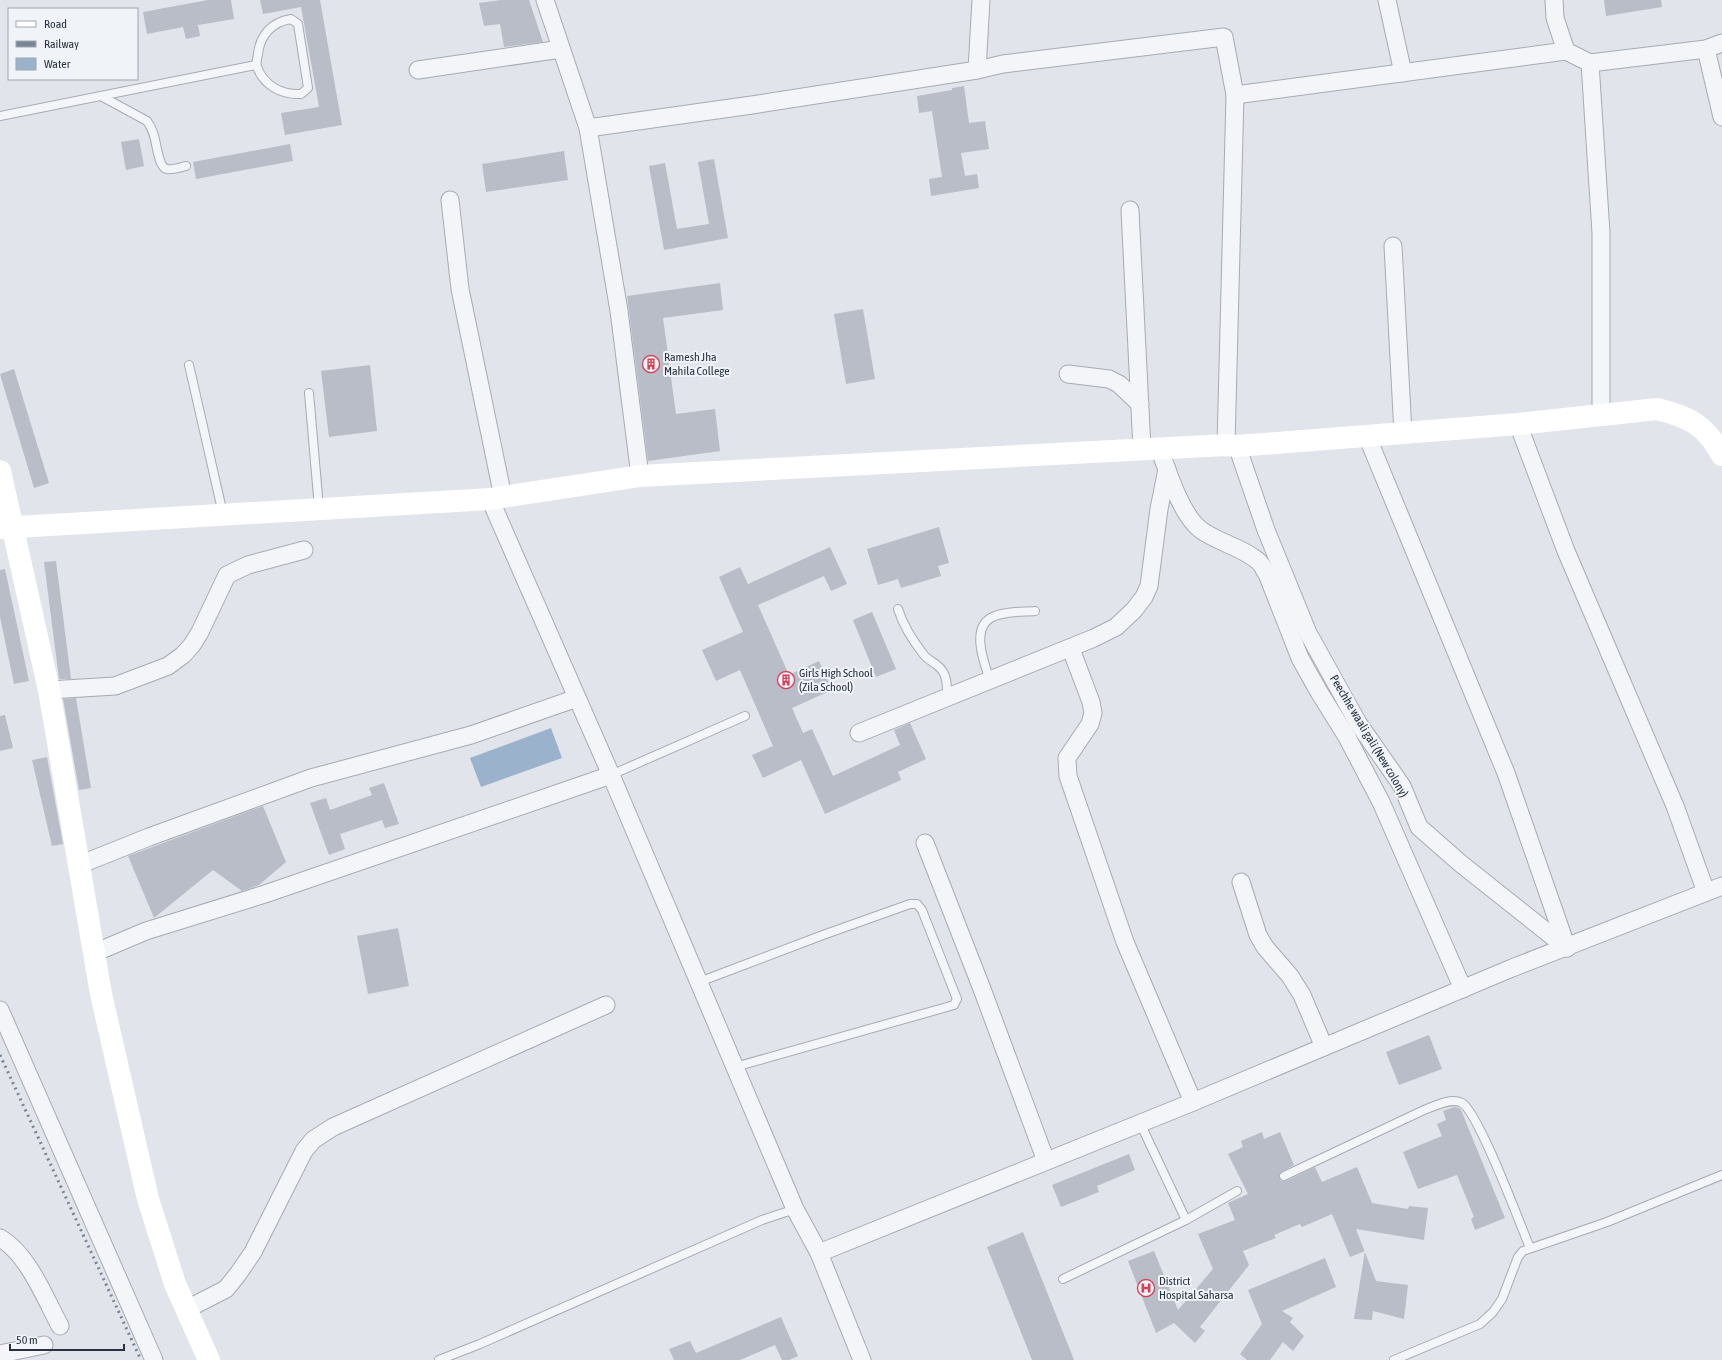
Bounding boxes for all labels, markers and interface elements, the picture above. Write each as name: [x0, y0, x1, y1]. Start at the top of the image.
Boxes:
legend: [8, 8, 138, 80]
text: Road: [44, 17, 67, 31]
text: Railway: [44, 37, 79, 51]
text: Water: [44, 57, 71, 71]
place label: Ramesh Jha Mahila College: [664, 350, 730, 378]
building icon: Ramesh Jha Mahila College: [641, 354, 661, 374]
place label: Girls High School (Zila School): [799, 666, 874, 694]
building icon: Girls High School (Zila School): [776, 670, 796, 690]
street label: Peechhe waali gali (New colony): [1327, 672, 1411, 800]
place label: District Hospital Saharsa: [1159, 1274, 1234, 1302]
hospital icon: District Hospital Saharsa: [1136, 1278, 1156, 1298]
scale bar: [10, 1326, 124, 1352]
text: 50 m: [16, 1333, 38, 1347]

